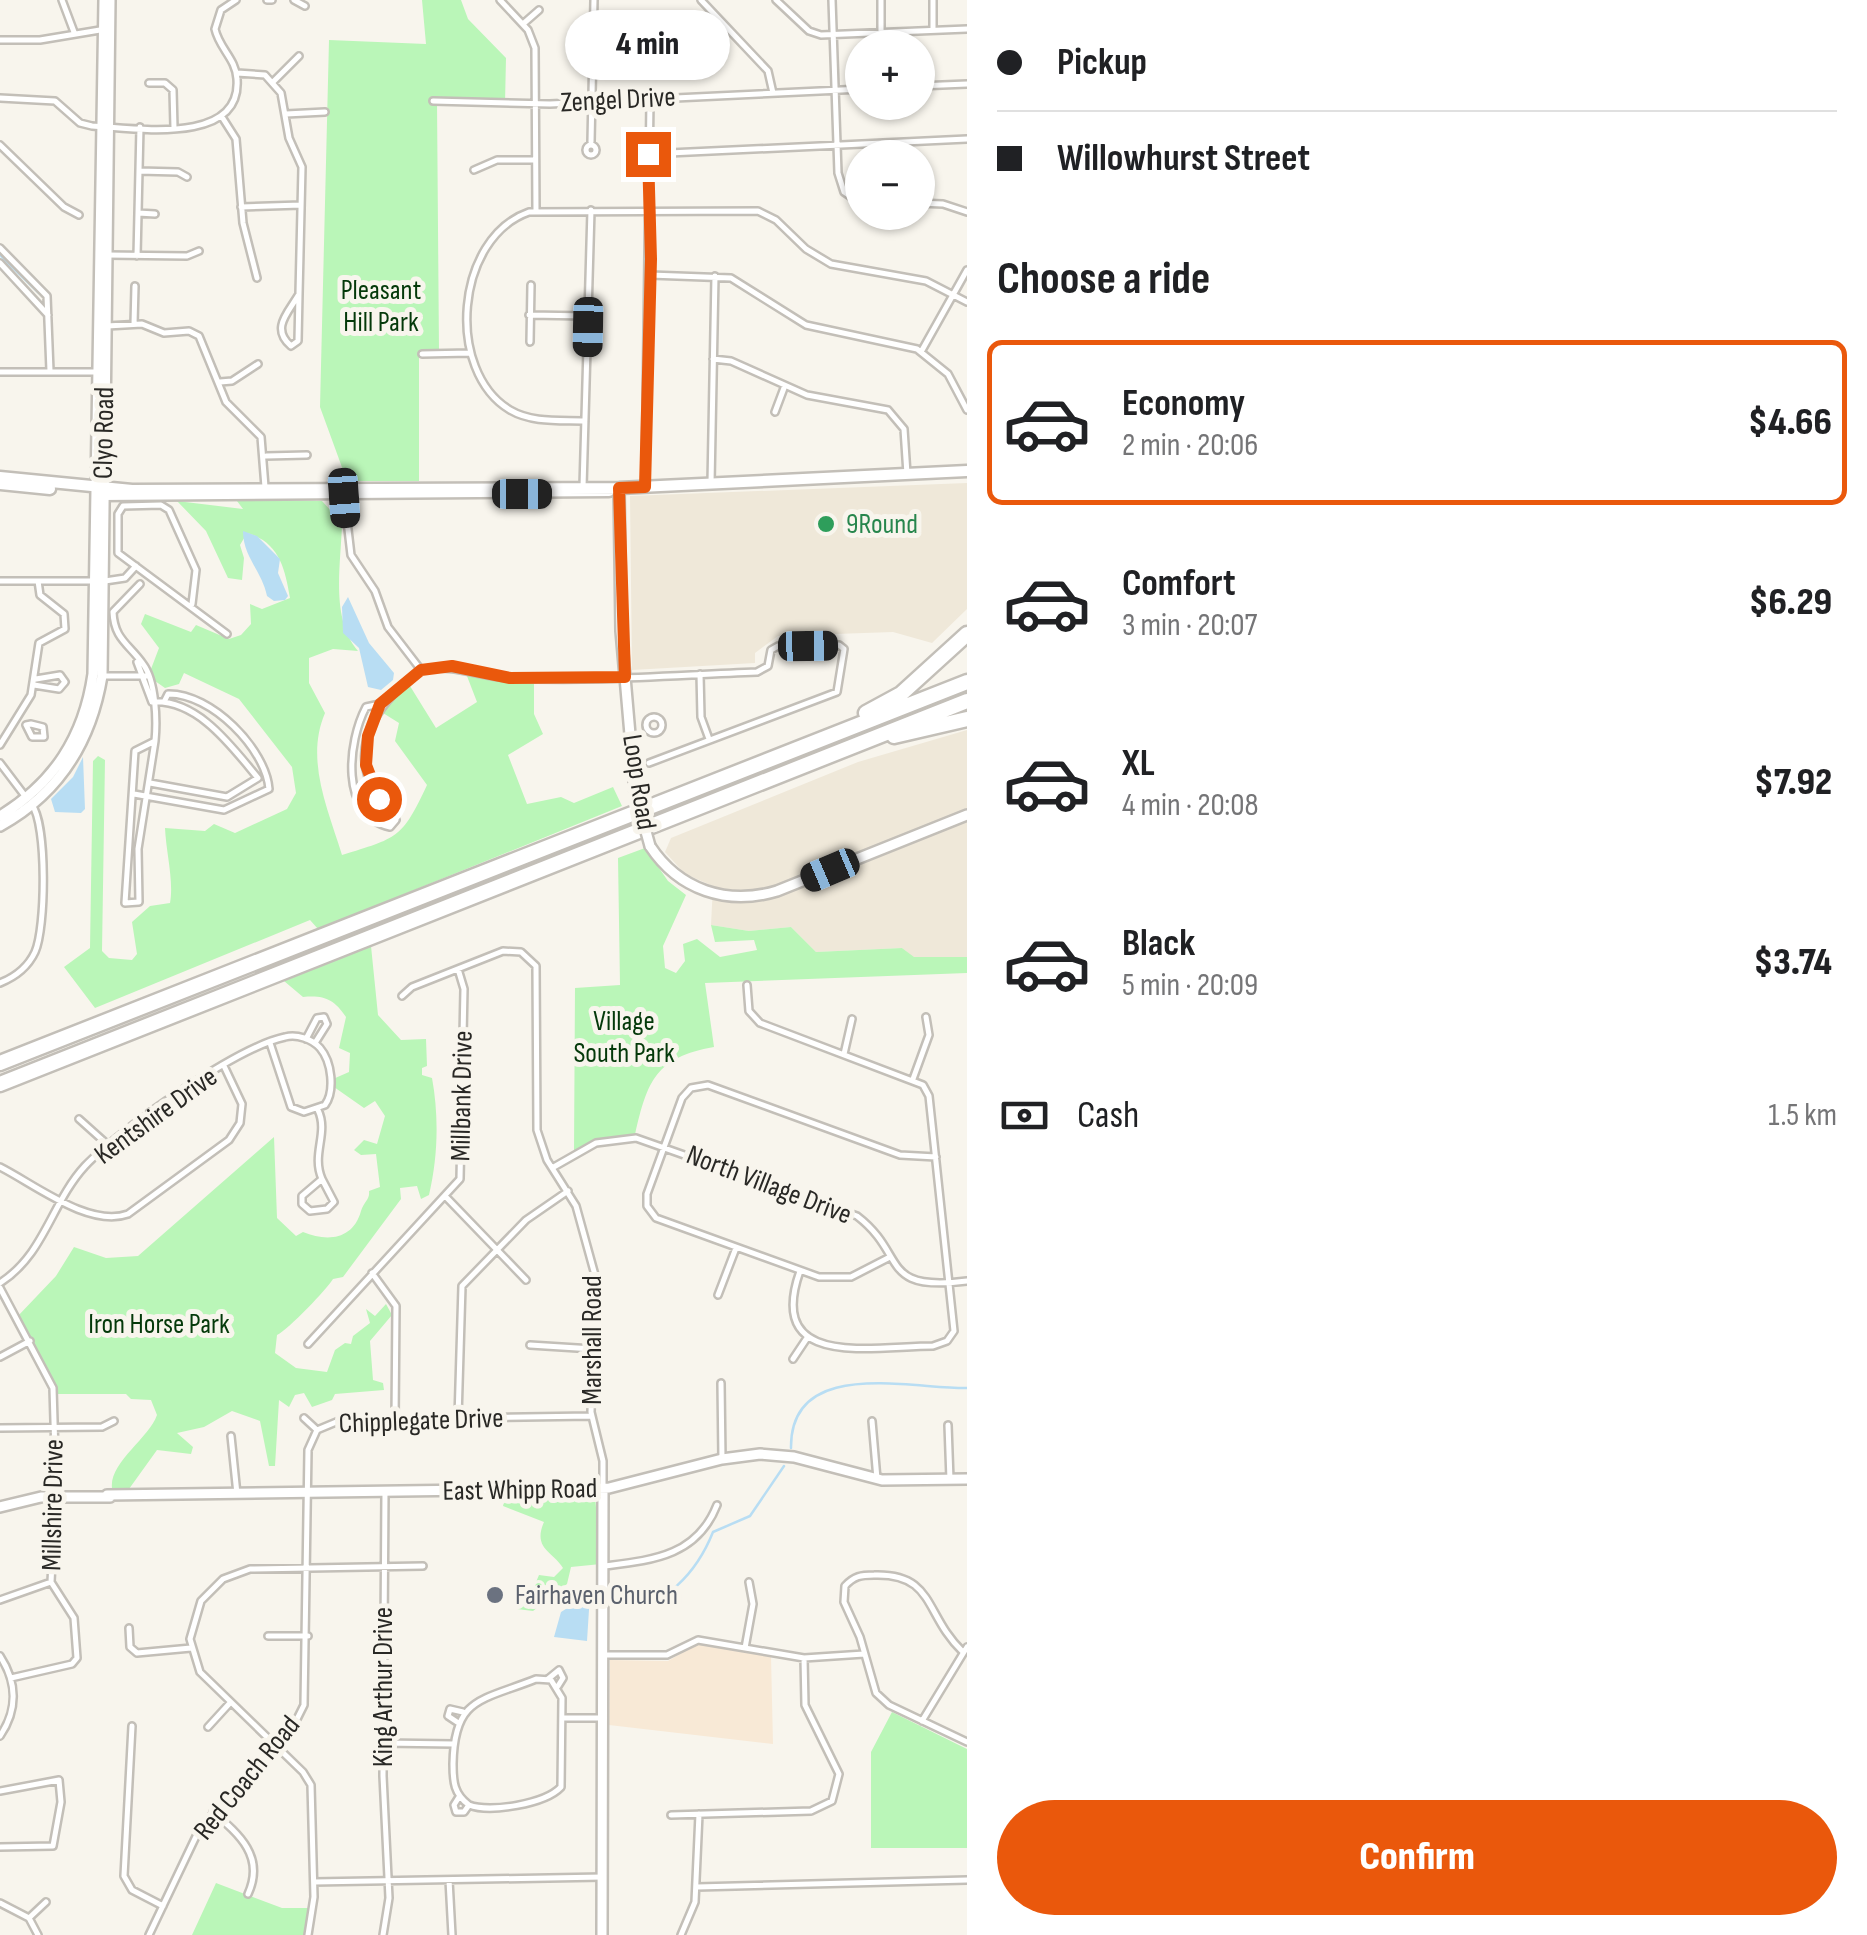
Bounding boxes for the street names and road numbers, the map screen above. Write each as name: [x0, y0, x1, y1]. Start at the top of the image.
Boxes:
street label: Zengel Drive: [560, 81, 676, 119]
street label: Clyo Road: [87, 387, 121, 479]
street label: Loop Road: [615, 732, 663, 832]
street label: Millbank Drive: [444, 1030, 480, 1162]
street label: Kentshire Drive: [88, 1061, 224, 1171]
street label: North Village Drive: [682, 1138, 856, 1232]
street label: Marshall Road: [576, 1275, 609, 1405]
street label: Chipplegate Drive: [338, 1402, 504, 1440]
street label: Millshire Drive: [35, 1439, 71, 1571]
street label: East Whipp Road: [442, 1472, 598, 1508]
street label: King Arthur Drive: [367, 1607, 400, 1767]
street label: Red Coach Road: [187, 1709, 307, 1847]

